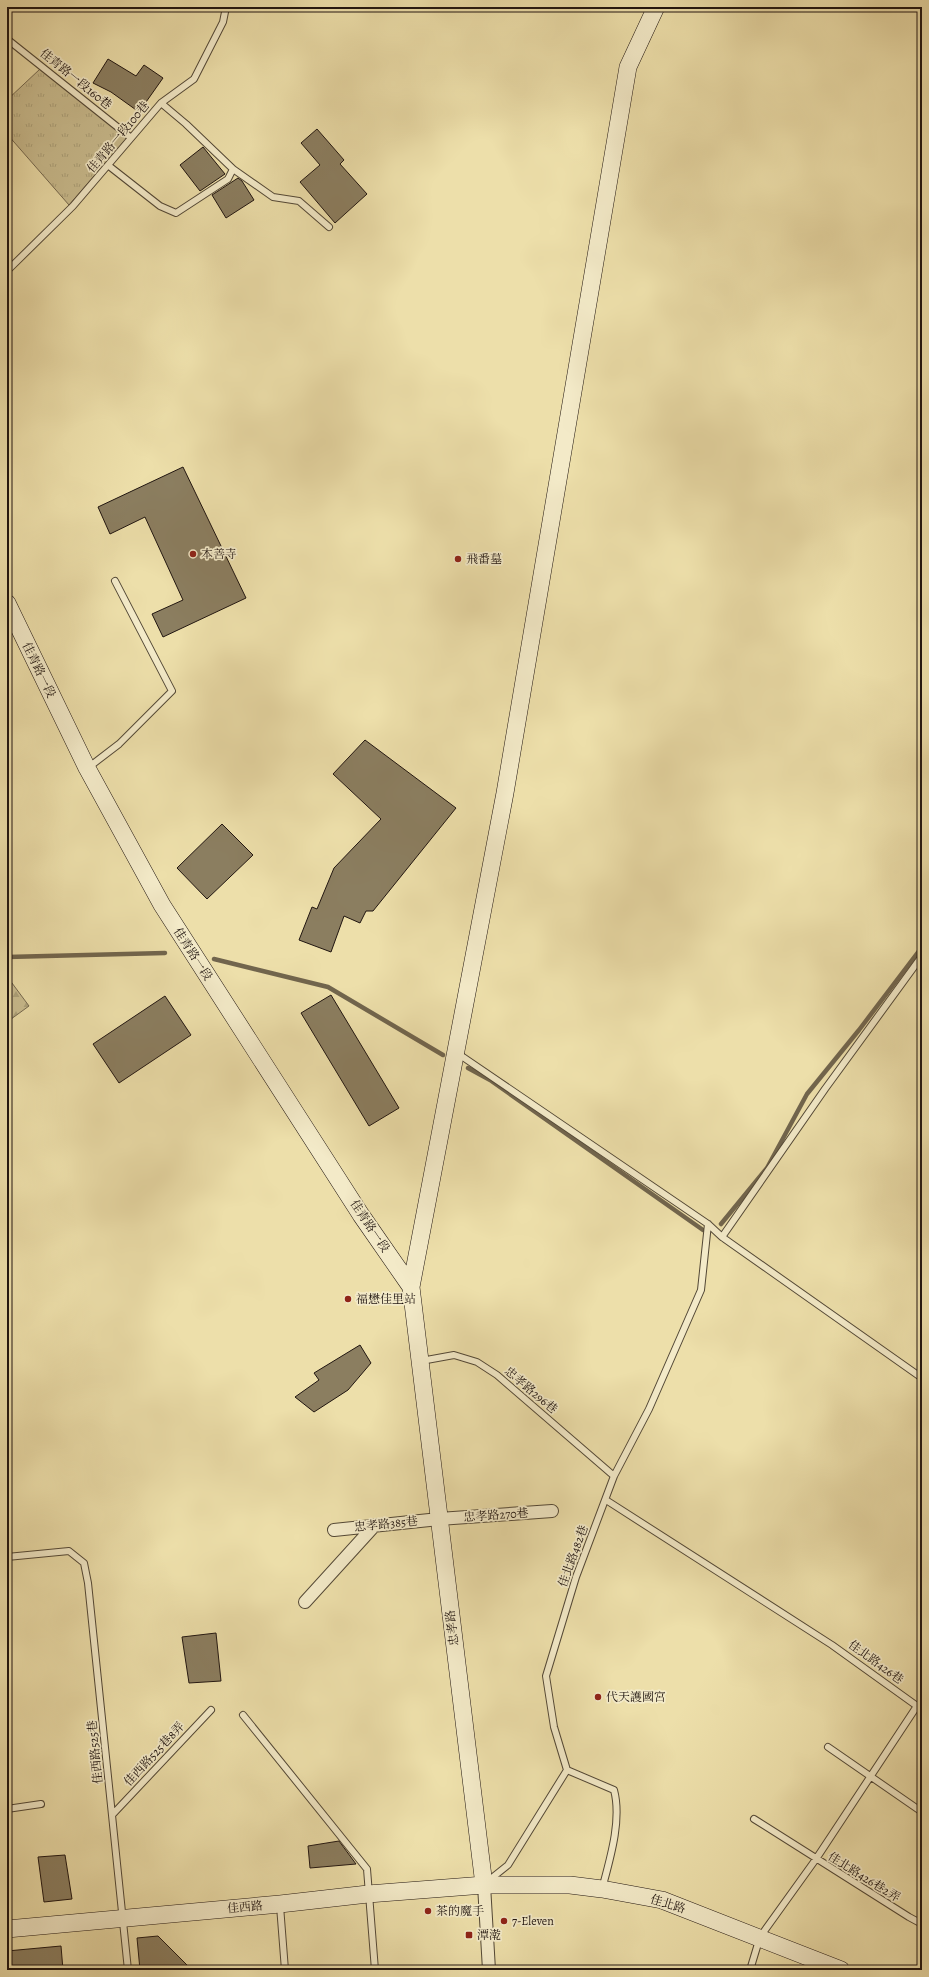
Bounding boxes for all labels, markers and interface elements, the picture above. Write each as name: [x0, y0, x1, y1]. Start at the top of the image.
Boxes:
street label: 佳青路一段160巷: [37, 45, 115, 113]
street label: 佳青路一段100巷: [83, 98, 153, 176]
place label: 本善寺: [201, 546, 237, 562]
marker: 本善寺: [188, 549, 198, 559]
place label: 飛番墓: [466, 551, 502, 567]
marker: 飛番墓: [453, 554, 463, 564]
street label: 佳青路一段: [19, 640, 59, 700]
street label: 佳青路一段: [170, 924, 216, 984]
street label: 佳青路一段: [347, 1197, 393, 1255]
place label: 福懋佳里站: [356, 1291, 416, 1307]
marker: 福懋佳里站: [343, 1294, 353, 1304]
street label: 忠孝路296巷: [501, 1363, 561, 1417]
street label: 忠孝路270巷: [463, 1505, 529, 1525]
street label: 忠孝路385巷: [353, 1513, 419, 1535]
street label: 佳北路482巷: [554, 1523, 592, 1589]
street label: 忠孝路: [442, 1609, 462, 1647]
street label: 佳北路426巷: [845, 1637, 907, 1687]
place label: 代天護國宮: [606, 1689, 666, 1705]
marker: 代天護國宮: [593, 1692, 603, 1702]
street label: 佳西路525巷: [84, 1719, 106, 1785]
street label: 佳西路525巷8弄: [120, 1719, 188, 1789]
street label: 佳北路426巷2弄: [825, 1848, 903, 1906]
street label: 佳北路: [648, 1891, 688, 1917]
street label: 佳西路: [226, 1897, 264, 1917]
place label: 茶的魔手: [436, 1903, 484, 1919]
marker: 茶的魔手: [423, 1906, 433, 1916]
place label: 7-Eleven: [512, 1913, 554, 1929]
marker: 7-Eleven: [499, 1916, 509, 1926]
place label: 潭漧: [477, 1927, 501, 1943]
marker: 潭漧: [464, 1930, 474, 1940]

